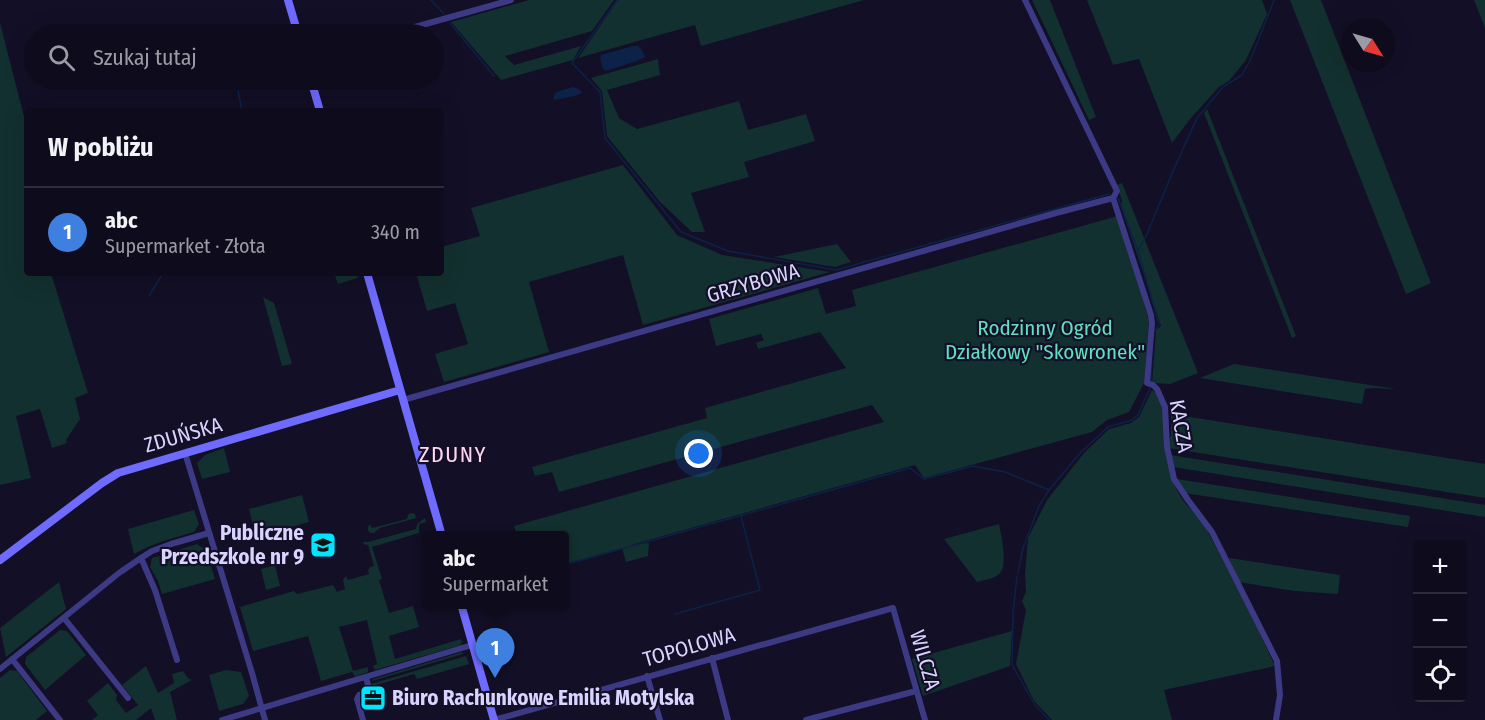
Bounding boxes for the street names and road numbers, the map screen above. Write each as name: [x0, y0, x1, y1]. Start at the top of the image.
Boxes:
street label: GRZYBOWA: [704, 257, 802, 309]
street label: KACZA: [1164, 397, 1198, 455]
street label: ZDUŃSKA: [141, 412, 225, 458]
street label: TOPOLOWA: [640, 621, 738, 673]
street label: WILCZA: [904, 627, 946, 693]

